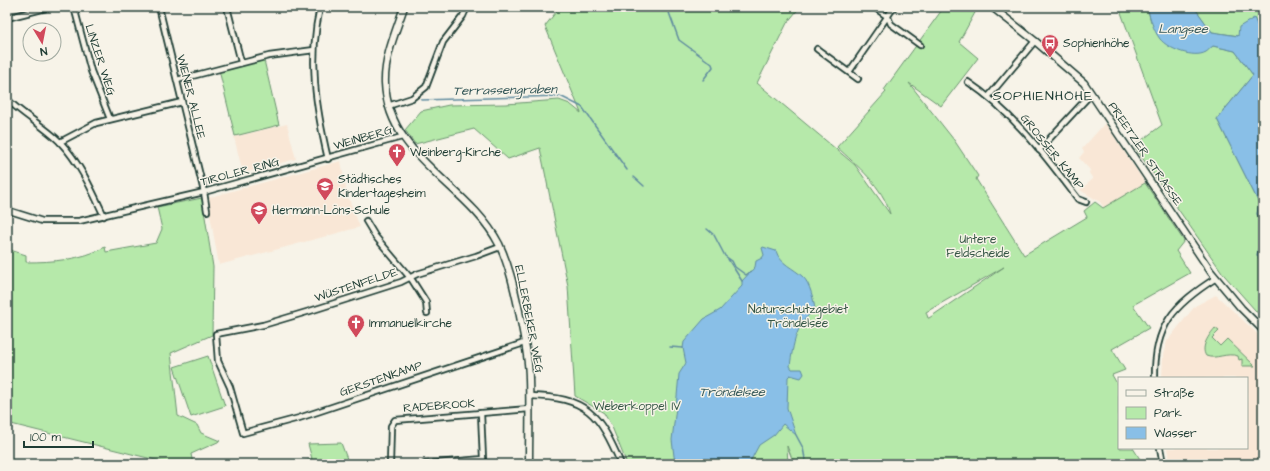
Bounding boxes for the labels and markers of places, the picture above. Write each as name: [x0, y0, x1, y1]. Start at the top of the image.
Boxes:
bus stop icon: Sophienhöhe: [1040, 33, 1060, 58]
place label: Sophienhöhe: [1063, 35, 1130, 52]
church icon: Weinberg-Kirche: [387, 142, 407, 167]
place label: Weinberg-Kirche: [410, 144, 502, 162]
place label: Städtisches Kindertagesheim: [338, 171, 426, 203]
school or university icon: Städtisches Kindertagesheim: [315, 176, 335, 201]
school or university icon: Hermann-Löns-Schule: [249, 200, 269, 225]
place label: Hermann-Löns-Schule: [272, 202, 391, 219]
church icon: Immanuelkirche: [346, 313, 366, 338]
place label: Immanuelkirche: [369, 315, 452, 332]

